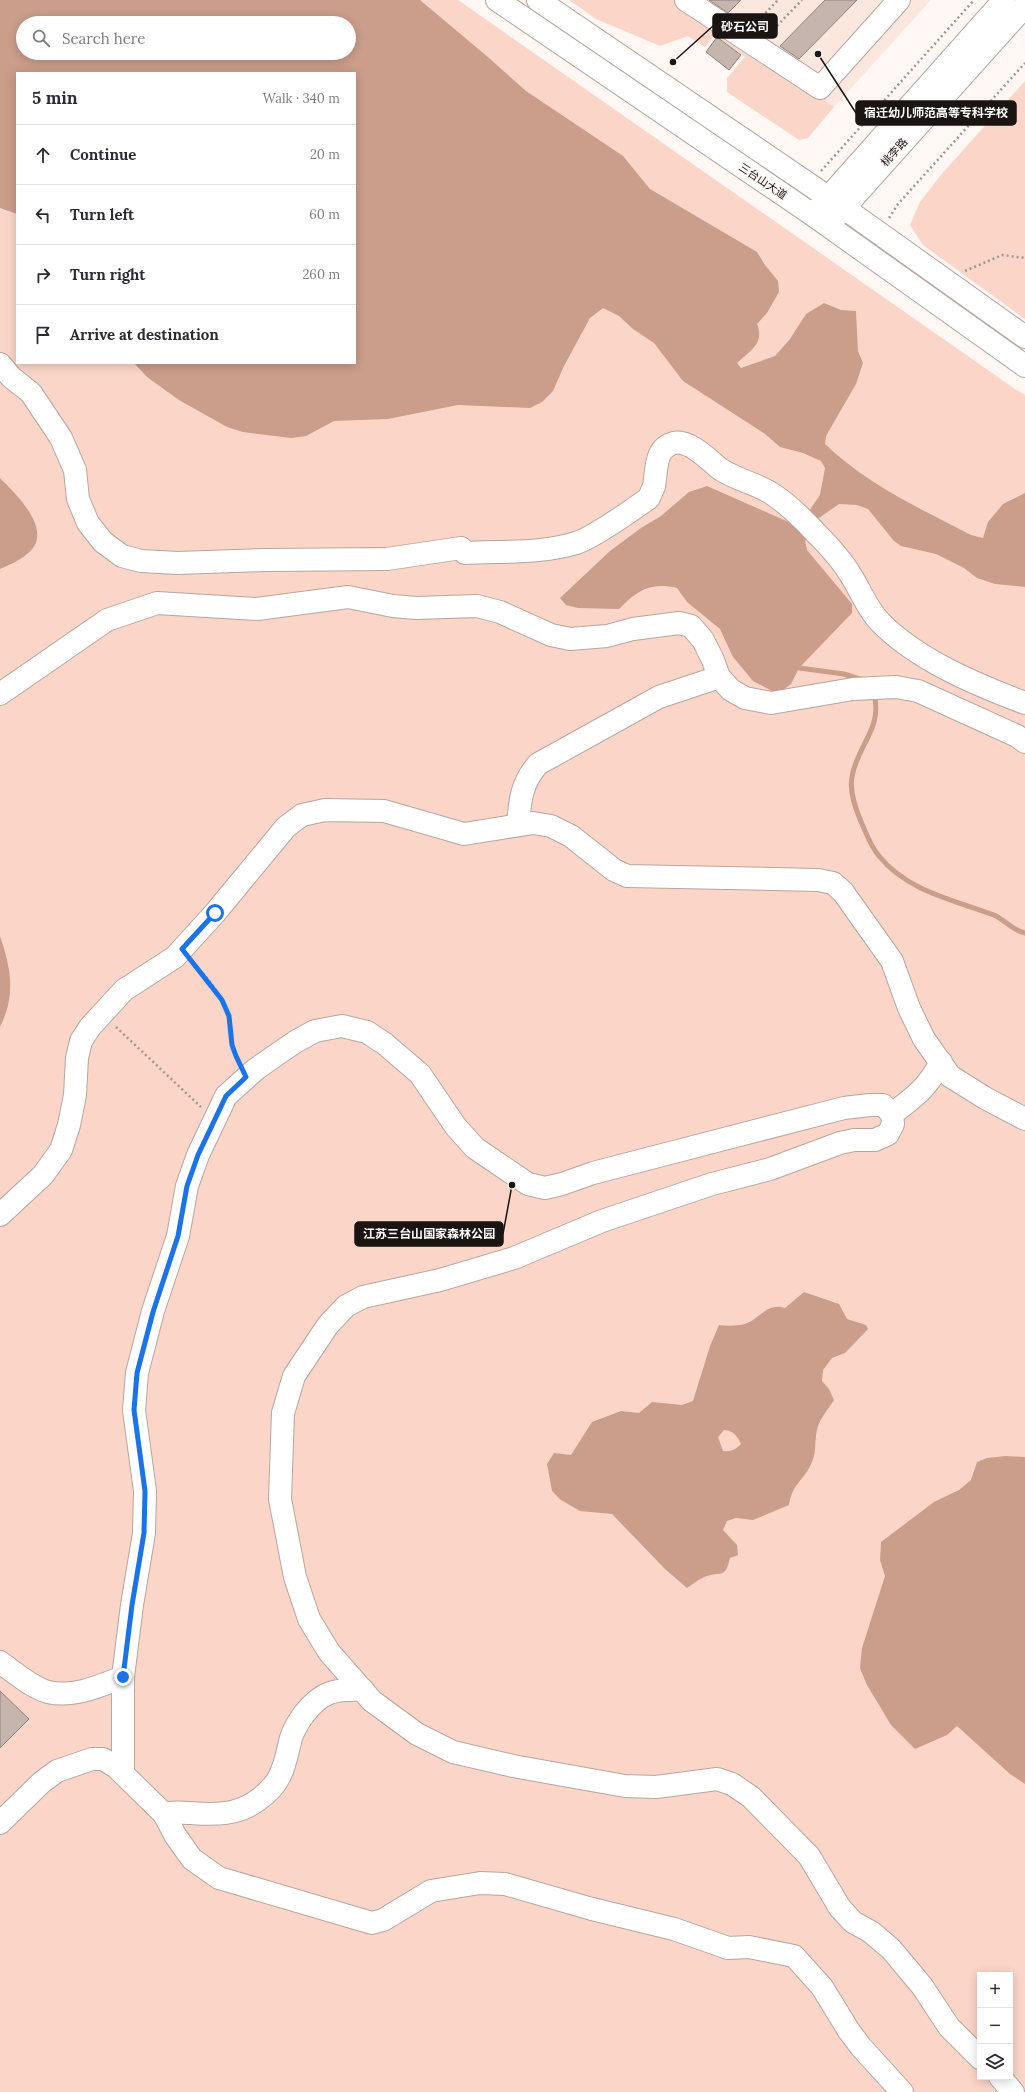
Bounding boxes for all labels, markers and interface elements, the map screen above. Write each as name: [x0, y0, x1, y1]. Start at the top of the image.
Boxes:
callout: 砂石公司: [713, 14, 777, 38]
search box: [16, 16, 356, 60]
text: 砂石公司: [721, 19, 769, 34]
icon: search: [30, 27, 52, 49]
text: Search here: [62, 29, 145, 48]
text: 5 min: [32, 87, 78, 109]
text: Walk · 340 m: [263, 90, 340, 107]
callout: 宿迁幼儿师范高等专科学校: [856, 101, 1016, 125]
text: 宿迁幼儿师范高等专科学校: [864, 105, 1008, 120]
street label: 桃李路: [878, 135, 910, 169]
icon: ahead: [32, 144, 54, 166]
text: Continue: [70, 145, 136, 164]
text: 20 m: [310, 146, 340, 163]
street label: 三台山大道: [736, 160, 790, 202]
icon: left: [32, 204, 54, 226]
text: Turn left: [70, 205, 134, 224]
text: 60 m: [309, 206, 340, 223]
icon: right: [32, 264, 54, 286]
text: Turn right: [70, 265, 146, 284]
text: 260 m: [302, 266, 340, 283]
icon: arrive: [32, 324, 54, 346]
text: Arrive at destination: [70, 325, 219, 344]
route start: [206, 904, 224, 922]
callout: 江苏三台山国家森林公园: [355, 1222, 503, 1246]
text: 江苏三台山国家森林公园: [363, 1226, 495, 1241]
route end: [114, 1668, 132, 1686]
map controls: [977, 1972, 1013, 2080]
button: +: [977, 1972, 1013, 2008]
button: −: [977, 2008, 1013, 2044]
button: layers: [977, 2044, 1013, 2080]

